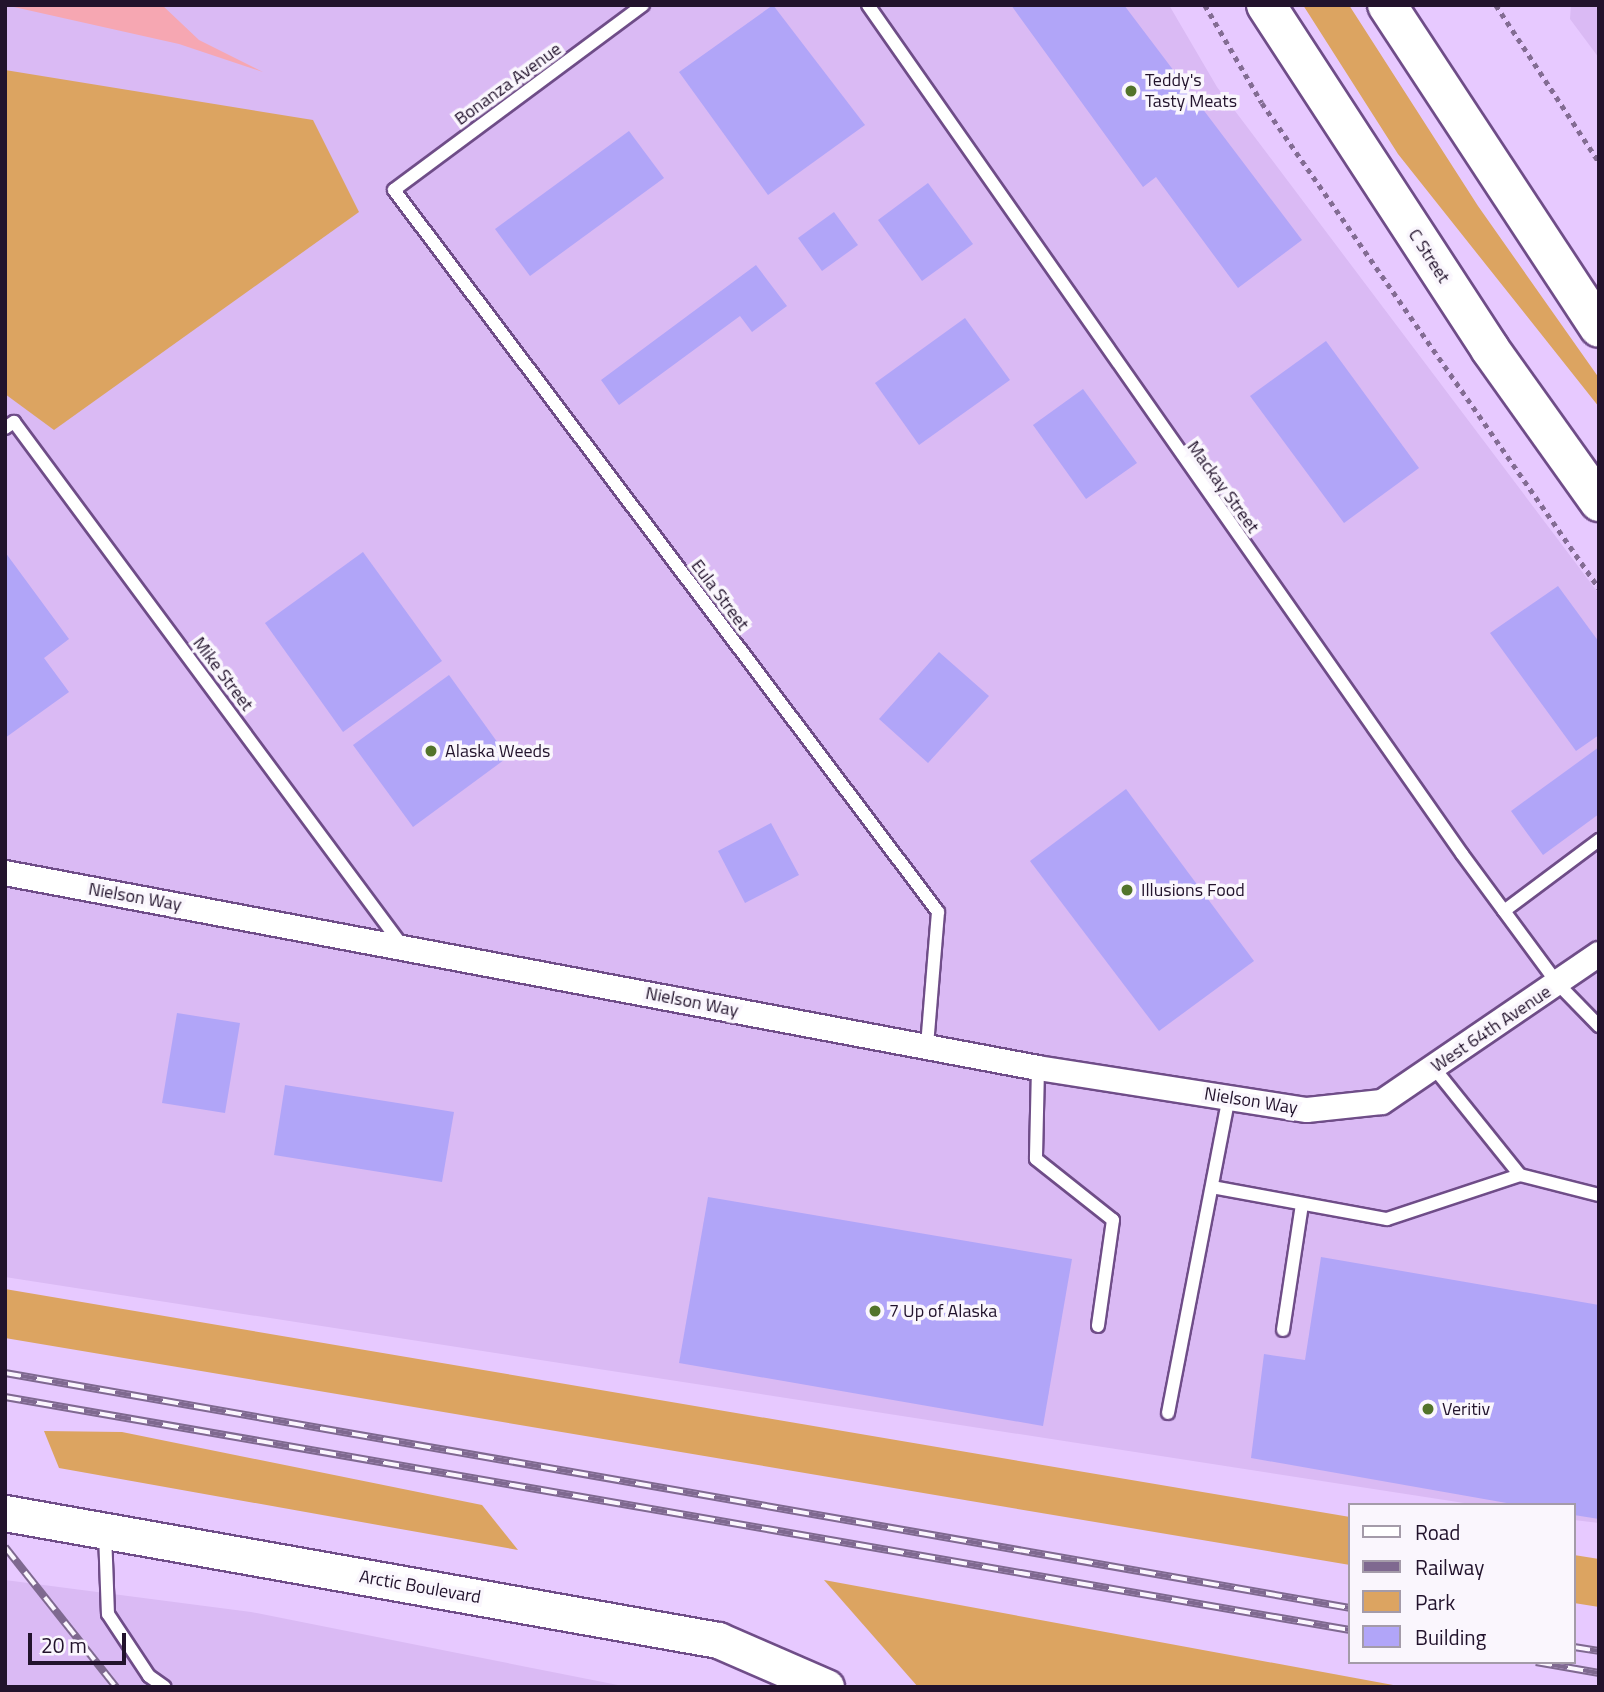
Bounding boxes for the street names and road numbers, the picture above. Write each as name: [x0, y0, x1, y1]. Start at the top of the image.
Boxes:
street label: Bonanza Avenue: [451, 38, 565, 130]
street label: C Street: [1404, 225, 1454, 287]
street label: Mackay Street: [1182, 437, 1264, 537]
street label: Eula Street: [686, 555, 754, 635]
street label: Mike Street: [188, 633, 258, 715]
street label: Nielson Way: [87, 878, 183, 916]
street label: West 64th Avenue: [1427, 981, 1555, 1077]
street label: Nielson Way: [644, 982, 740, 1022]
street label: Nielson Way: [1203, 1083, 1299, 1119]
street label: Arctic Boulevard: [358, 1566, 482, 1608]

